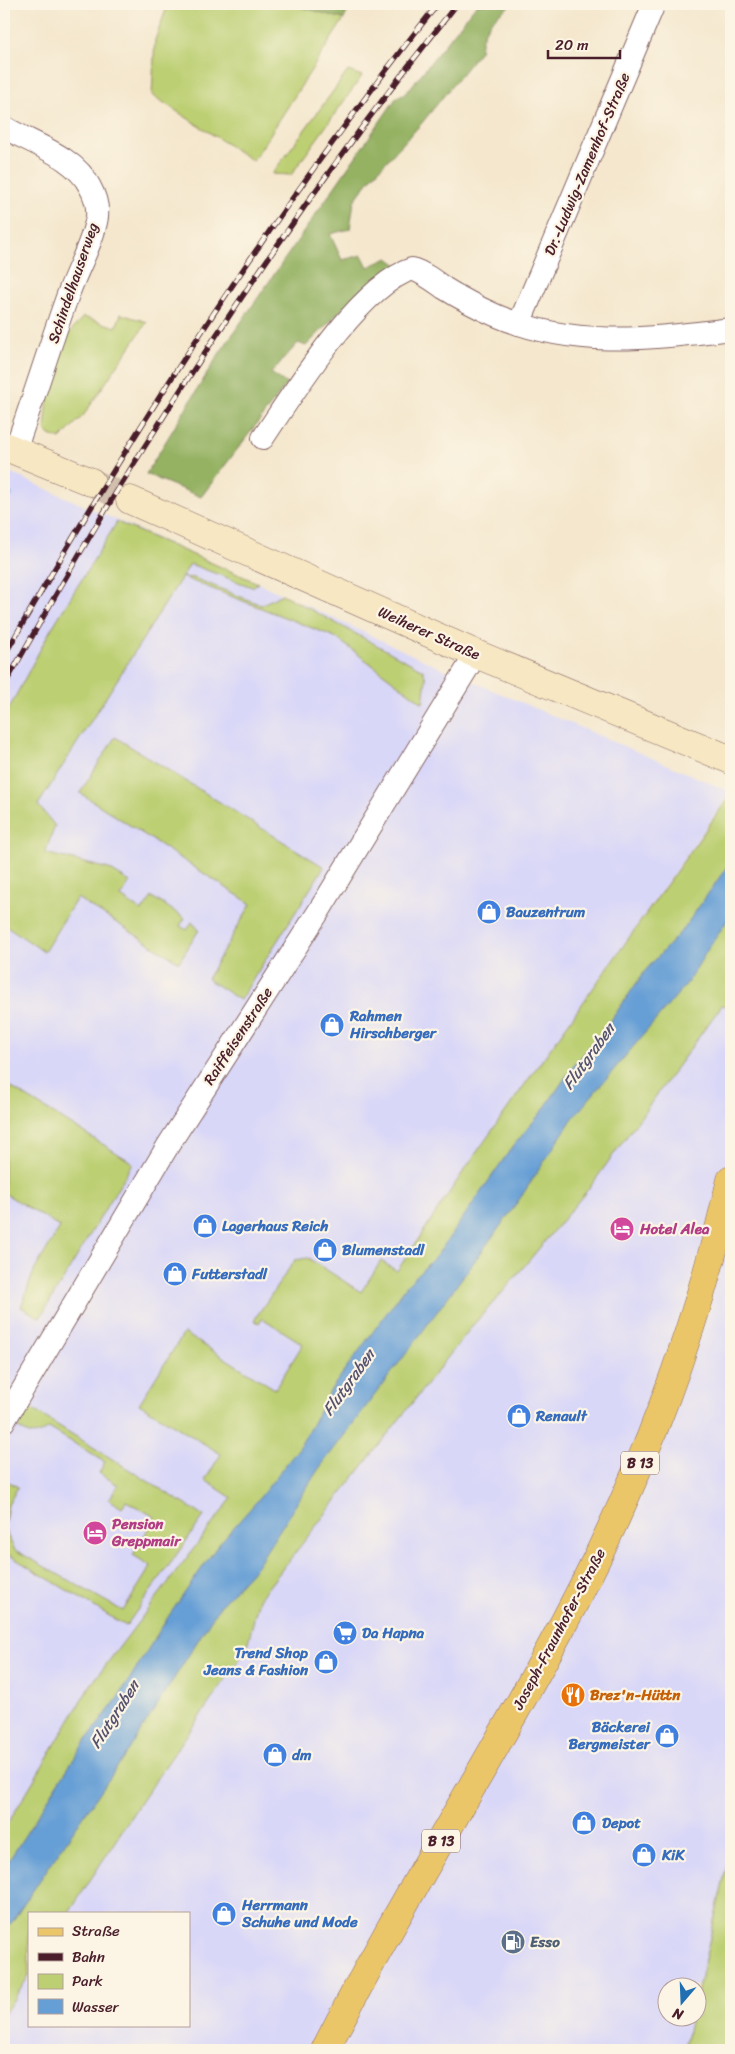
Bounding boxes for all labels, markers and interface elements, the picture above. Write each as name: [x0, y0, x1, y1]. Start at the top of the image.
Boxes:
scale bar: [548, 28, 620, 60]
text: 20 m: [555, 32, 589, 58]
street label: Dr.-Ludwig-Zamenhof-Straße: [537, 68, 637, 260]
street label: Schindelhauserweg: [40, 219, 106, 347]
street label: Weiherer Straße: [374, 599, 484, 667]
shop icon: Bauzentrum: [476, 899, 502, 925]
place label: Bauzentrum: [506, 899, 586, 925]
street label: Raiffeisenstraße: [196, 981, 280, 1090]
place label: Rahmen Hirschberger: [349, 1003, 438, 1046]
shop icon: Rahmen Hirschberger: [319, 1012, 345, 1038]
water label: Flutgraben: [554, 1015, 624, 1096]
shop icon: Lagerhaus Reich: [192, 1213, 218, 1239]
place label: Lagerhaus Reich: [222, 1213, 329, 1239]
hotel icon: Hotel Alea: [609, 1216, 635, 1242]
place label: Hotel Alea: [639, 1216, 710, 1242]
shop icon: Blumenstadl: [312, 1237, 338, 1263]
place label: Blumenstadl: [342, 1237, 425, 1263]
shop icon: Futterstadl: [162, 1261, 188, 1287]
place label: Futterstadl: [191, 1261, 268, 1287]
water label: Flutgraben: [314, 1341, 384, 1422]
shop icon: Renault: [506, 1403, 532, 1429]
place label: Renault: [535, 1403, 588, 1429]
road number: B 13: [621, 1452, 659, 1475]
place label: Pension Greppmair: [111, 1511, 182, 1554]
hotel icon: Pension Greppmair: [82, 1520, 108, 1546]
street label: Joseph-Fraunhofer-Straße: [505, 1543, 613, 1715]
supermarket icon: Da Hapna: [332, 1620, 358, 1646]
place label: Da Hapna: [362, 1620, 425, 1646]
place label: Trend Shop Jeans & Fashion: [203, 1640, 309, 1683]
shop icon: Trend Shop Jeans & Fashion: [313, 1649, 339, 1675]
water label: Flutgraben: [81, 1672, 149, 1754]
restaurant icon: Brez'n-Hüttn: [560, 1682, 586, 1708]
place label: Brez'n-Hüttn: [590, 1682, 681, 1708]
place label: Bäckerei Bergmeister: [568, 1714, 652, 1757]
shop icon: Bäckerei Bergmeister: [654, 1723, 680, 1749]
shop icon: dm: [262, 1742, 288, 1768]
place label: dm: [292, 1742, 312, 1768]
shop icon: Depot: [571, 1810, 597, 1836]
place label: Depot: [602, 1810, 641, 1836]
road number: B 13: [422, 1830, 460, 1852]
shop icon: KiK: [631, 1842, 657, 1868]
place label: KiK: [661, 1842, 685, 1868]
place label: Herrmann Schuhe und Mode: [241, 1892, 358, 1935]
shop icon: Herrmann Schuhe und Mode: [211, 1901, 237, 1927]
legend: [28, 1912, 190, 2026]
text: Straße: [72, 1918, 120, 1944]
fuel station icon: Esso: [500, 1929, 526, 1955]
place label: Esso: [530, 1929, 560, 1955]
text: Bahn: [72, 1944, 105, 1970]
text: Park: [72, 1968, 103, 1994]
north arrow: [658, 1976, 708, 2026]
text: Wasser: [72, 1994, 120, 2020]
text: N: [669, 2000, 688, 2028]

